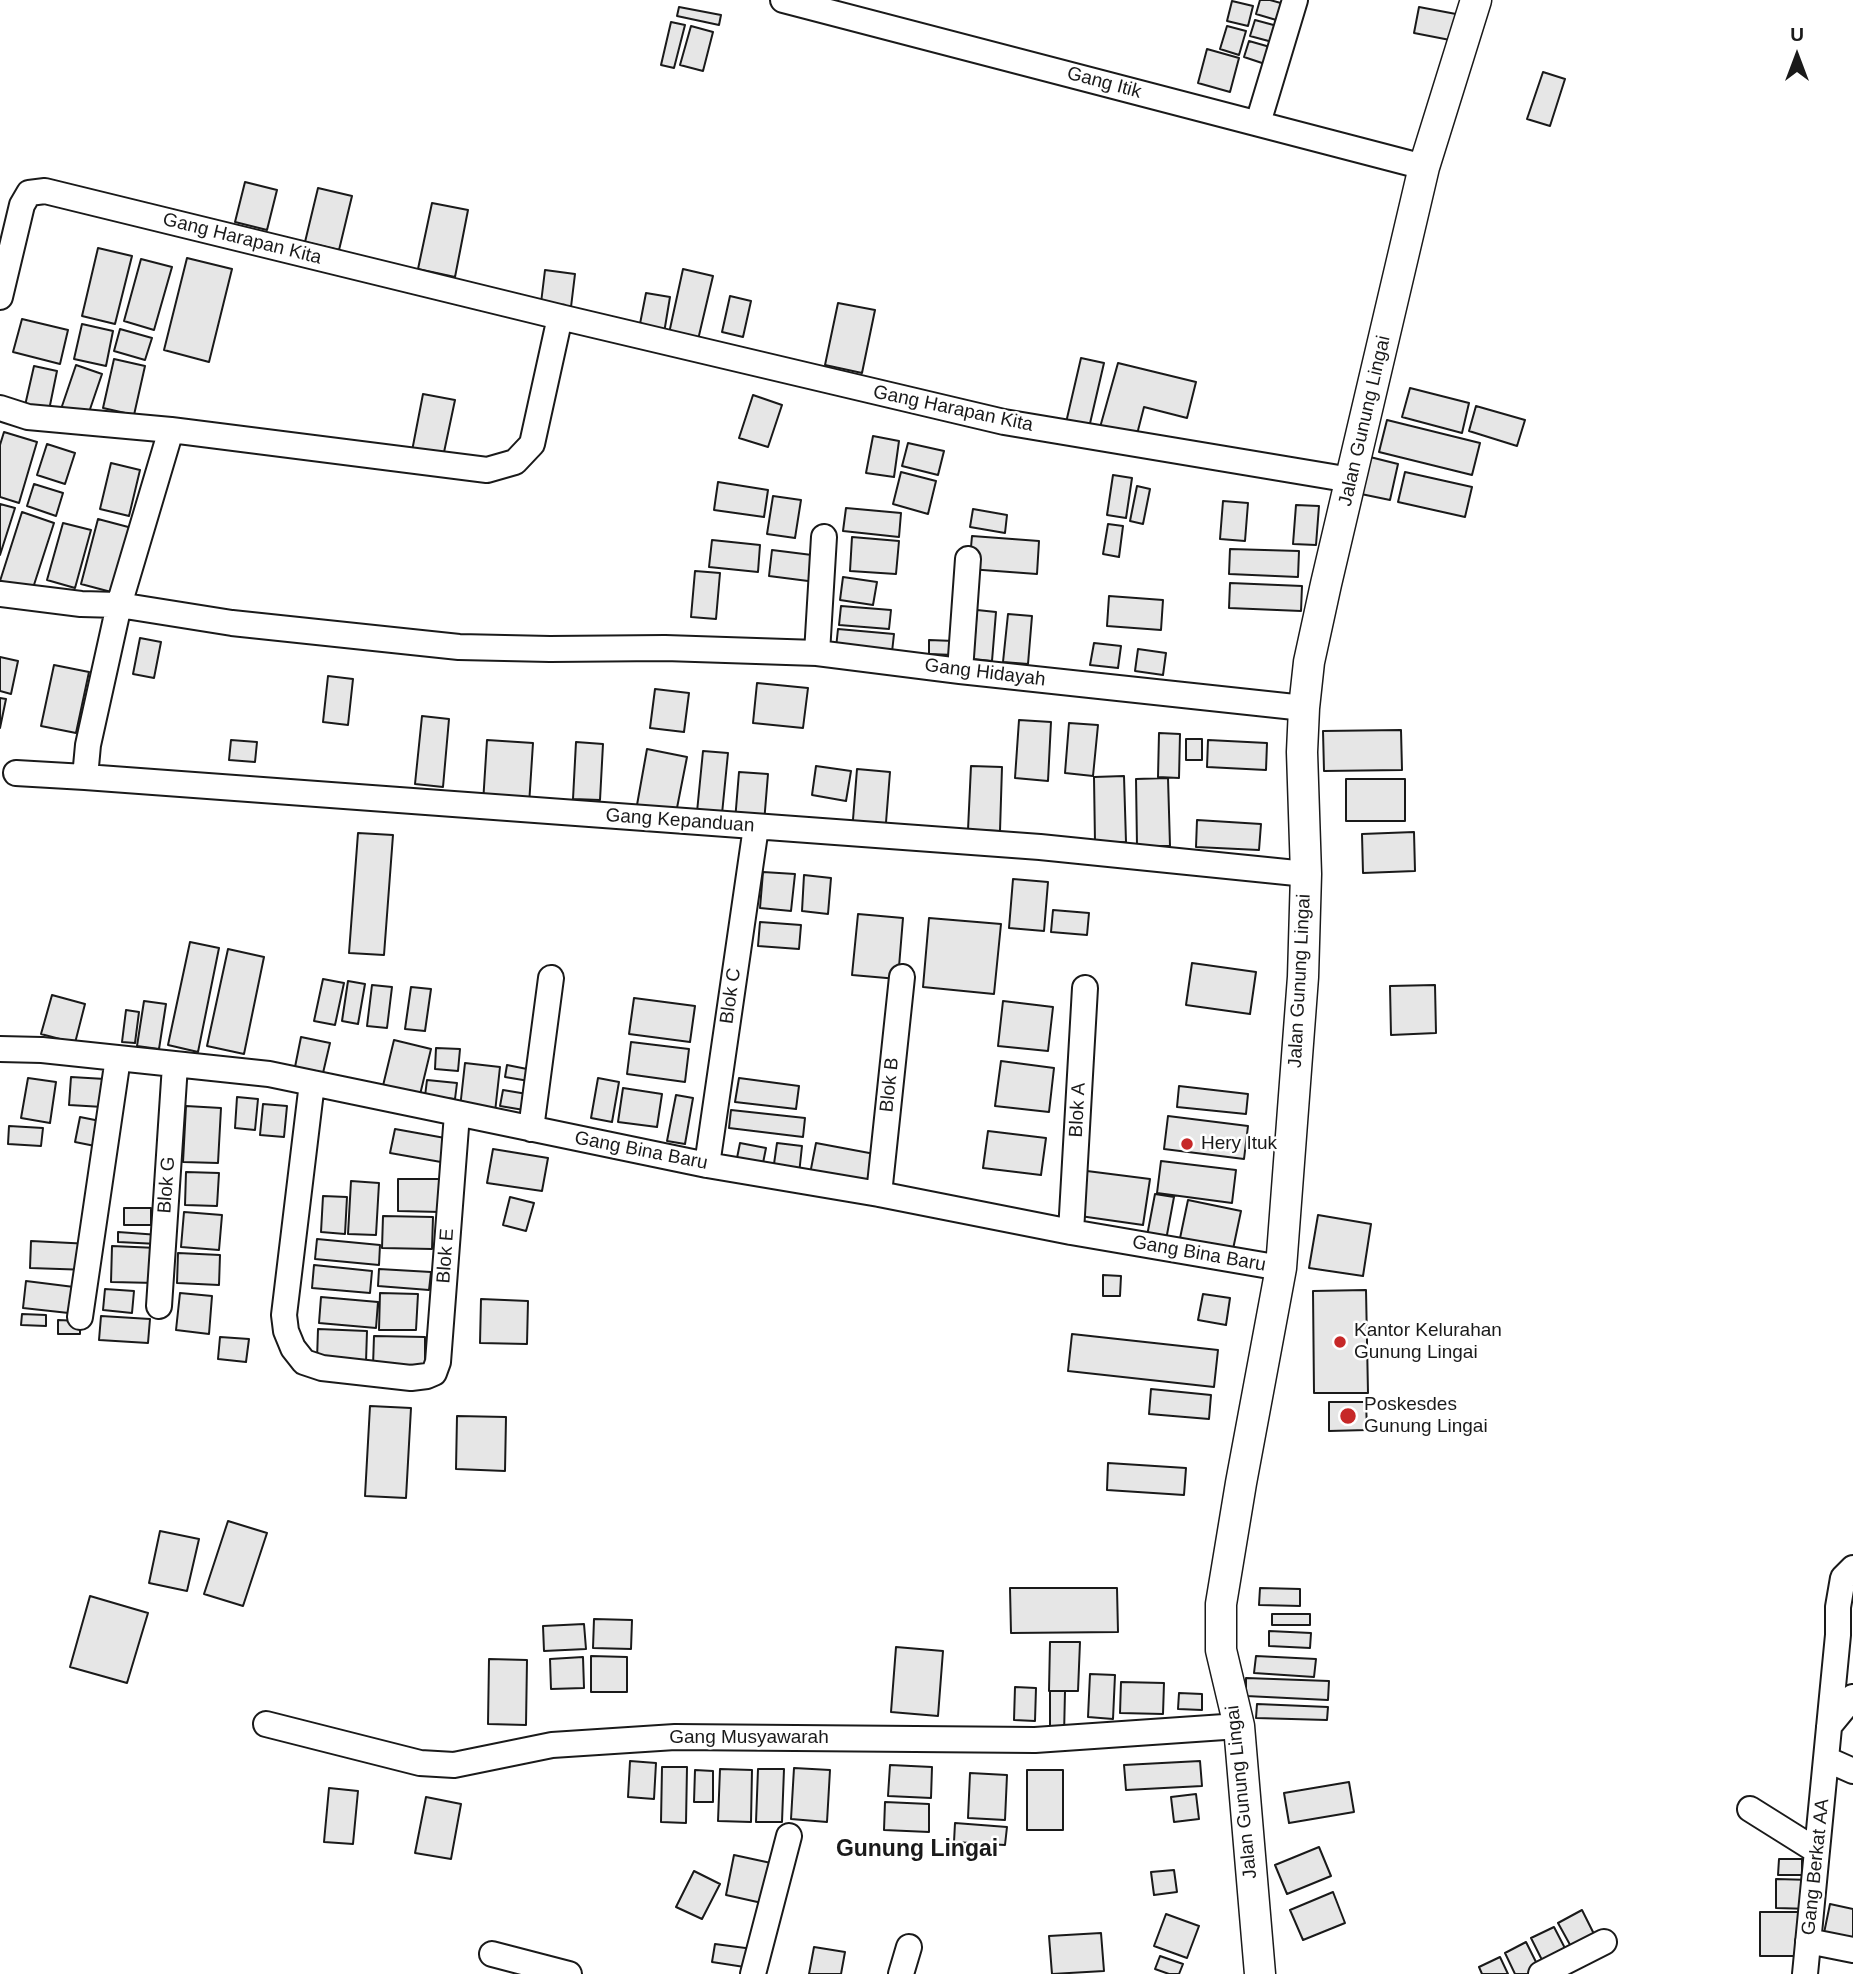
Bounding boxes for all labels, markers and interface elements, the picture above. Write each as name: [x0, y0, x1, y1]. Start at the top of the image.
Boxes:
north arrow: [1762, 21, 1832, 91]
text: U: [1790, 24, 1804, 45]
street label: Gang Itik: [1064, 62, 1144, 104]
street label: Gang Harapan Kita: [160, 208, 324, 270]
street label: Jalan Gunung Lingai: [1334, 334, 1396, 508]
street label: Gang Harapan Kita: [871, 381, 1035, 437]
street label: Gang Hidayah: [923, 654, 1047, 692]
street label: Gang Kepanduan: [605, 804, 755, 838]
street label: Jalan Gunung Lingai: [1284, 893, 1316, 1069]
street label: Blok C: [716, 967, 746, 1025]
street label: Blok B: [876, 1057, 904, 1113]
street label: Blok A: [1065, 1082, 1091, 1138]
street label: Gang Bina Baru: [572, 1127, 710, 1175]
place label: Hery Ituk: [1201, 1133, 1277, 1155]
marker: Hery Ituk: [1179, 1136, 1195, 1152]
street label: Blok G: [154, 1156, 180, 1214]
street label: Blok E: [433, 1228, 459, 1284]
street label: Gang Bina Baru: [1130, 1231, 1268, 1277]
place label: Kantor Kelurahan Gunung Lingai: [1354, 1320, 1502, 1364]
marker: Kantor Kelurahan Gunung Lingai: [1332, 1334, 1348, 1350]
place label: Poskesdes Gunung Lingai: [1364, 1394, 1488, 1438]
marker: Poskesdes Gunung Lingai: [1338, 1406, 1358, 1426]
street label: Jalan Gunung Lingai: [1222, 1704, 1262, 1880]
street label: Gang Musyawarah: [669, 1727, 829, 1749]
street label: Gang Berkat AA: [1797, 1798, 1835, 1936]
district label: Gunung Lingai: [836, 1836, 998, 1864]

